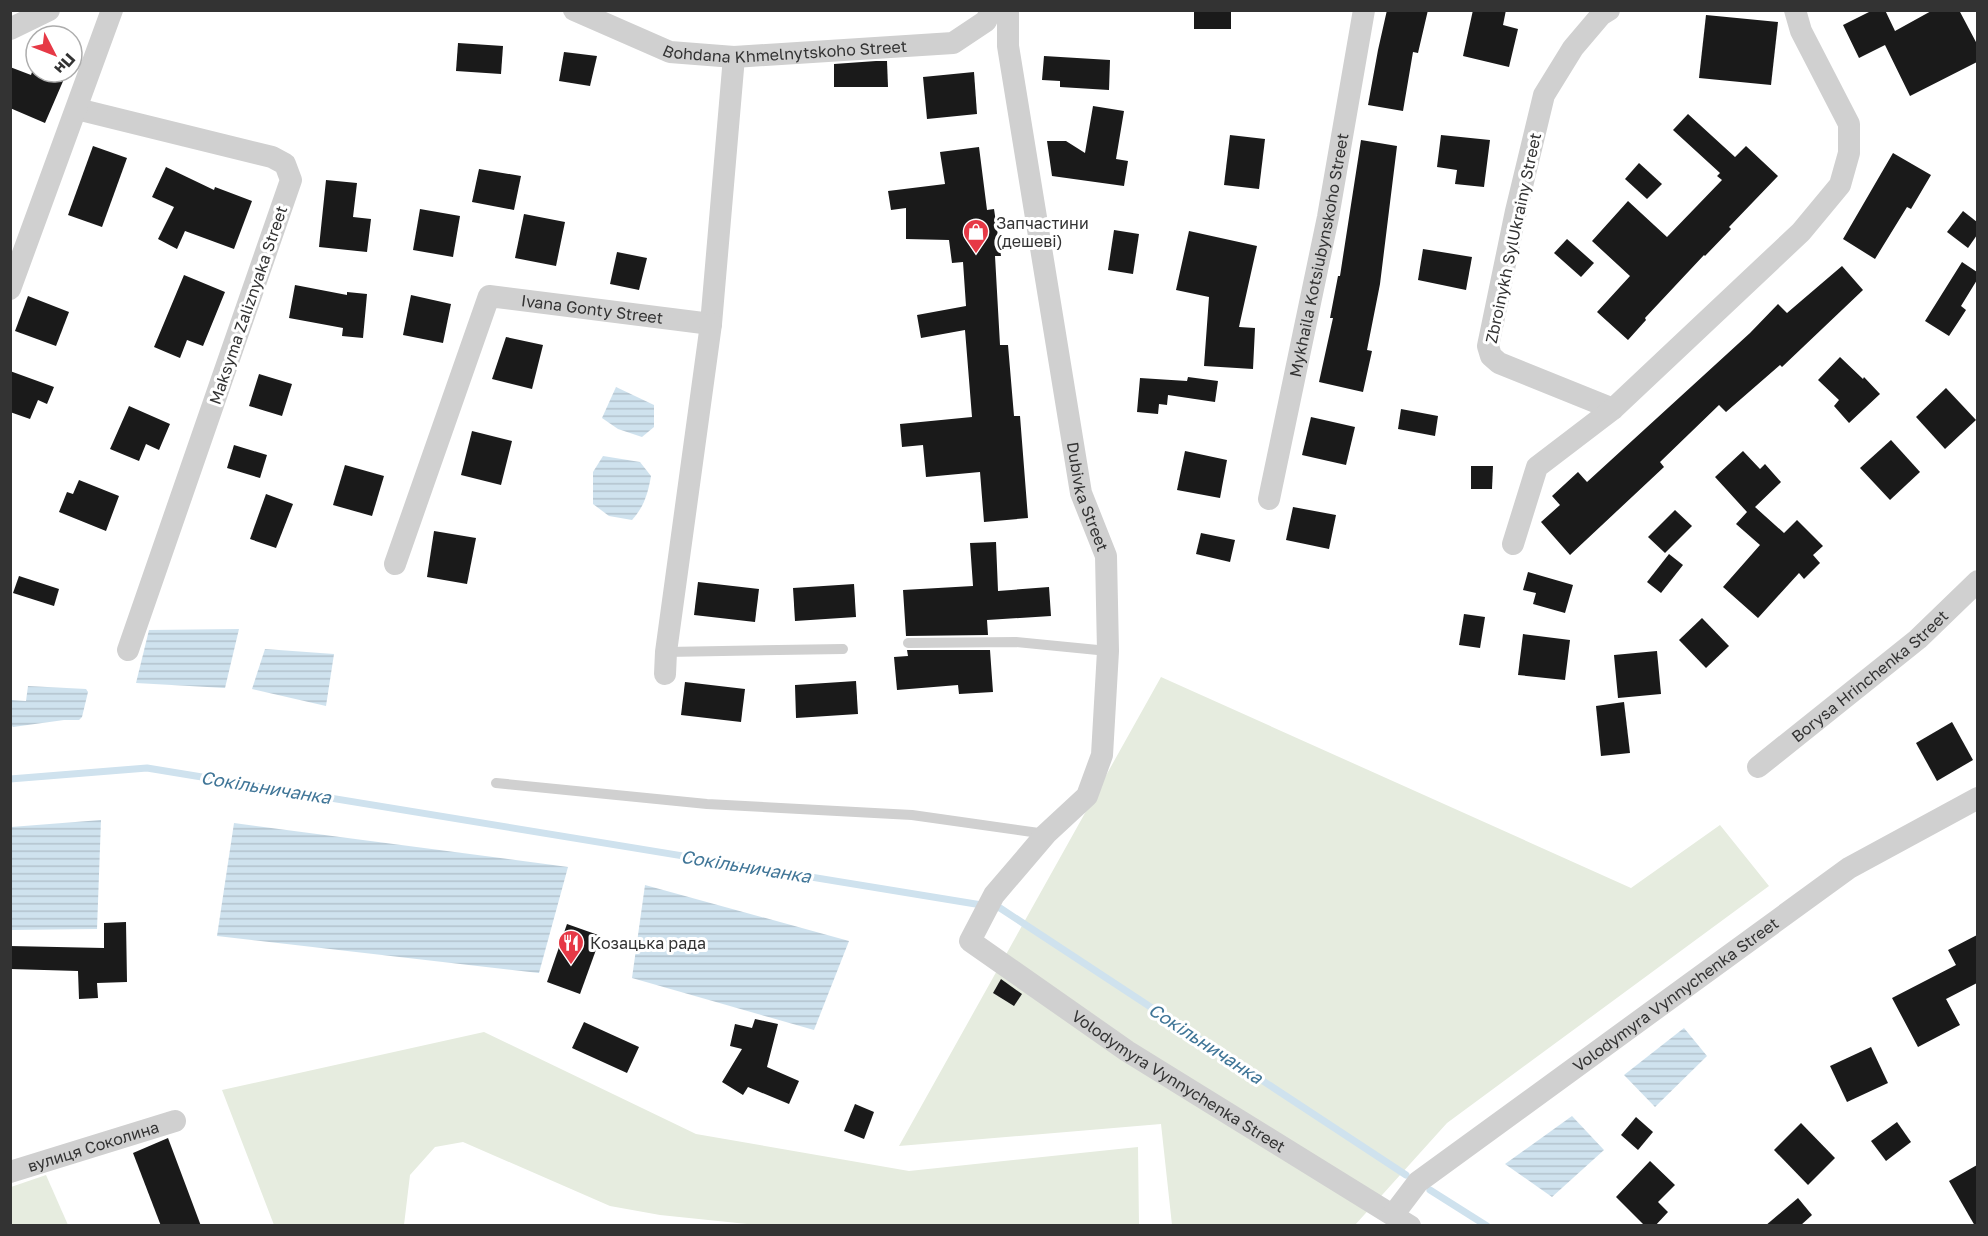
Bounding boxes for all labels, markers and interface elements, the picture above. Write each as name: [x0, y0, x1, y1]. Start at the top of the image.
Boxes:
north arrow: [24, 24, 84, 84]
street label: Bohdana Khmelnytskoho Street: [660, 36, 908, 67]
text: Пн: [50, 49, 80, 79]
street label: Mykhaila Kotsiubynskoho Street: [1285, 131, 1352, 379]
street label: Zbroinykh SylUkrainy Street: [1481, 131, 1545, 345]
street label: Maksyma Zaliznyaka Street: [205, 203, 291, 407]
place label: Запчастини (дешеві): [996, 213, 1089, 251]
shop icon: Запчастини (дешеві): [961, 217, 991, 255]
street label: Ivana Gonty Street: [520, 290, 664, 328]
street label: Dubivka Street: [1063, 440, 1113, 554]
street label: Borysa Hrinchenka Street: [1787, 606, 1952, 746]
water label: Сокільничанка: [199, 766, 334, 808]
water label: Сокільничанка: [679, 845, 814, 887]
street label: Volodymyra Vynnychenka Street: [1569, 913, 1782, 1076]
restaurant icon: Козацька рада: [556, 928, 586, 966]
place label: Козацька рада: [590, 933, 706, 953]
water label: Сокільничанка: [1145, 998, 1268, 1089]
street label: Volodymyra Vynnychenka Street: [1068, 1006, 1289, 1157]
street label: вулиця Соколина: [25, 1117, 161, 1176]

